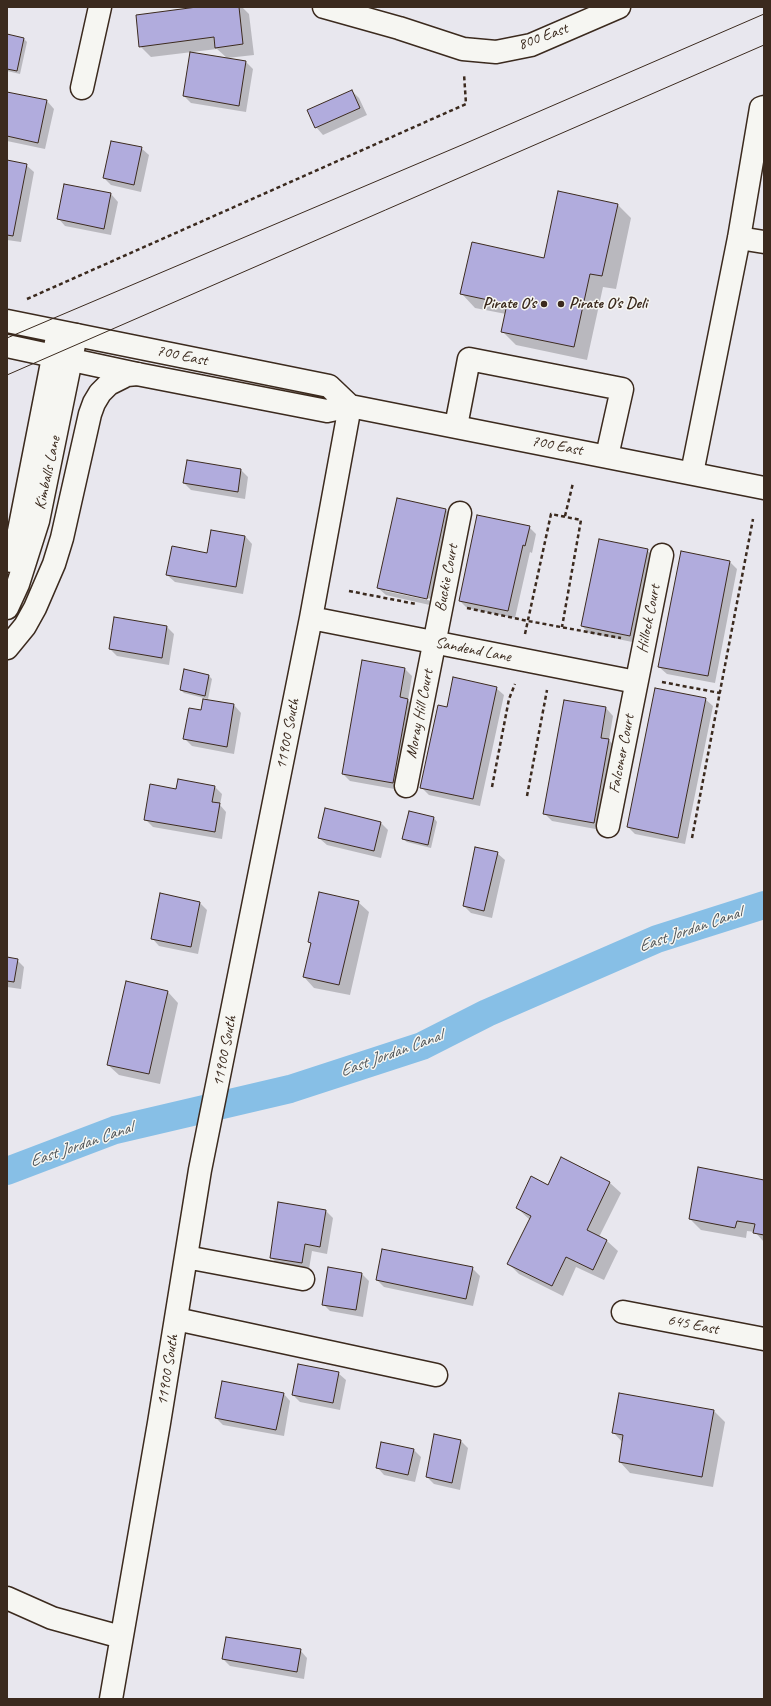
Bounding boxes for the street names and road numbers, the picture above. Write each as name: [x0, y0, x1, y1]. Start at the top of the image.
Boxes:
street label: 800 East: [515, 19, 571, 55]
street label: 700 East: [155, 341, 209, 371]
street label: 700 East: [530, 432, 584, 460]
street label: Kimballs Lane: [31, 435, 65, 511]
street label: Buckie Court: [431, 543, 463, 613]
street label: Hillock Court: [633, 583, 665, 655]
street label: Sandend Lane: [433, 633, 513, 667]
street label: Moray Hill Court: [402, 668, 438, 760]
street label: 11900 South: [272, 697, 304, 771]
street label: Falconer Court: [605, 713, 639, 795]
street label: 11900 South: [209, 1014, 241, 1088]
street label: 645 East: [666, 1311, 720, 1339]
street label: 11900 South: [153, 1333, 183, 1407]

